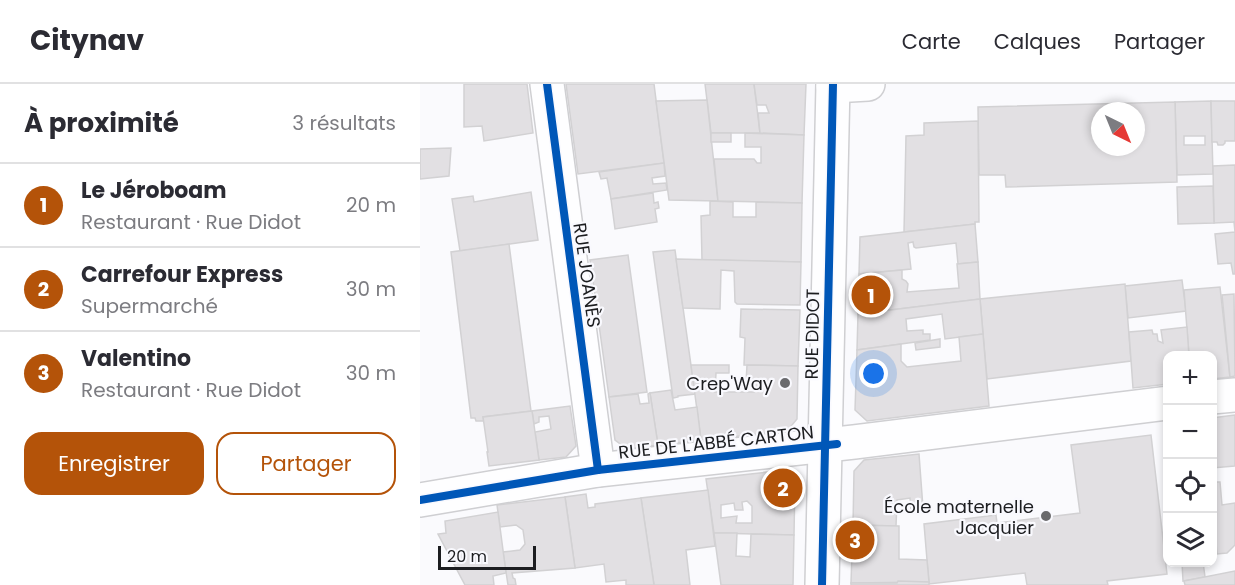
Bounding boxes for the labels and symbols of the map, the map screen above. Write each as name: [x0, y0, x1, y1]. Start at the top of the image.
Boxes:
north arrow: [1091, 102, 1145, 156]
street label: RUE JOANÈS: [567, 221, 607, 329]
pin: 1: [852, 272, 890, 318]
street label: RUE DIDOT: [799, 288, 825, 380]
your location: [859, 359, 888, 388]
place label: Crep'Way: [686, 371, 773, 396]
marker: Crep'Way: [778, 376, 792, 390]
street label: RUE DE L'ABBÉ CARTON: [617, 419, 815, 465]
pin: 2: [764, 466, 802, 510]
place label: École maternelle Jacquier: [884, 494, 1034, 540]
marker: École maternelle Jacquier: [1039, 509, 1053, 523]
pin: 3: [836, 518, 874, 562]
scale bar: [438, 543, 536, 570]

